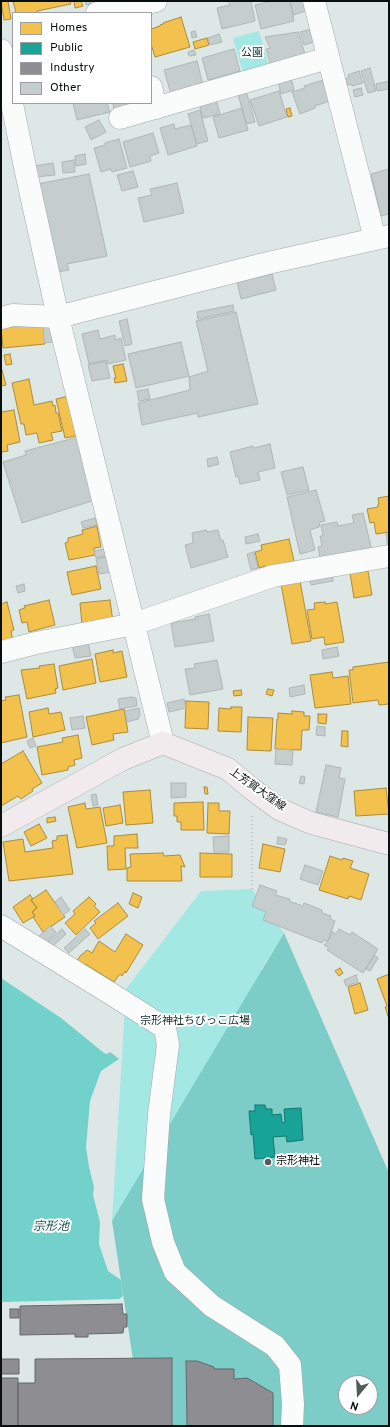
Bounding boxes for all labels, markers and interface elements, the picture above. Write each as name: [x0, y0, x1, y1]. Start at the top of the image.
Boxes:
legend: [12, 12, 152, 104]
text: Homes: [50, 20, 87, 36]
text: Public: [50, 40, 83, 56]
park label: 公園: [241, 47, 263, 61]
text: Industry: [50, 60, 95, 76]
text: Other: [50, 80, 81, 96]
street label: 上芳賀大窪線: [226, 766, 288, 814]
park label: 宗形神社ちびっこ広場: [140, 1015, 250, 1029]
place label: 宗形神社: [276, 1155, 320, 1169]
marker: 宗形神社: [263, 1157, 273, 1167]
water label: 宗形池: [33, 1221, 69, 1235]
north arrow: [338, 1375, 378, 1415]
text: N: [349, 1398, 361, 1413]

